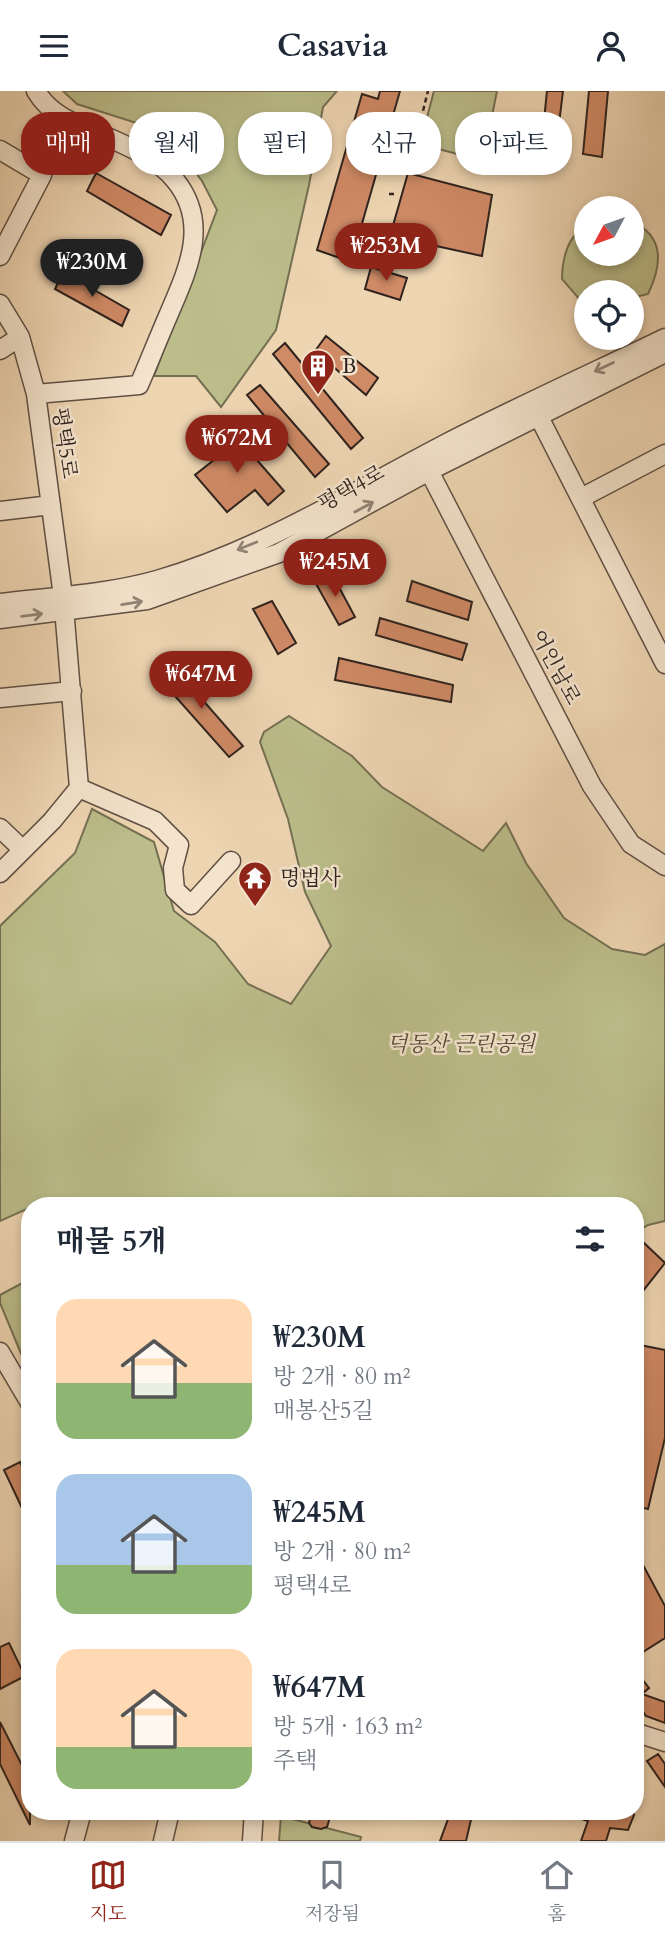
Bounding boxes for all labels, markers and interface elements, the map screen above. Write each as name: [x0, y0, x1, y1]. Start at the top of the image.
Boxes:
text: Casavia: [277, 24, 388, 68]
icon: menu: [35, 27, 73, 65]
icon: person: [592, 27, 630, 65]
chip: 매매: [21, 112, 115, 175]
chip: 월세: [129, 112, 224, 175]
chip: 필터: [238, 112, 332, 175]
chip: 신규: [346, 112, 441, 175]
chip: 아파트: [455, 112, 572, 175]
north arrow: [574, 196, 644, 266]
map controls: [574, 196, 644, 350]
pin: ₩253M: [337, 223, 435, 283]
text: ₩253M: [350, 230, 422, 261]
pin: ₩230M: [43, 239, 141, 299]
text: ₩230M: [56, 246, 128, 277]
button: locate: [574, 280, 644, 350]
building icon: B: [299, 347, 337, 396]
place label: B: [342, 352, 356, 381]
one-way arrow: [594, 361, 615, 375]
street label: 평택5로: [45, 406, 84, 481]
pin: ₩672M: [188, 415, 286, 475]
text: ₩672M: [201, 422, 273, 453]
street label: 평택4로: [313, 458, 390, 518]
one-way arrow: [353, 500, 374, 513]
pin: ₩245M: [286, 539, 384, 599]
one-way arrow: [237, 541, 258, 554]
text: ₩245M: [299, 546, 371, 577]
one-way arrow: [120, 596, 143, 609]
one-way arrow: [20, 609, 43, 622]
street label: 어인남로: [524, 625, 587, 710]
pin: ₩647M: [152, 651, 250, 711]
text: ₩647M: [165, 658, 237, 689]
temple icon: 명법사: [236, 859, 274, 908]
place label: 명법사: [280, 864, 342, 893]
park label: 덕동산 근린공원: [387, 1030, 537, 1059]
icon: filters: [571, 1220, 609, 1258]
text: 매물 5개: [56, 1221, 166, 1262]
text: ₩230M: [273, 1317, 366, 1358]
icon: home: [112, 1327, 196, 1411]
text: 방 2개 · 80 m²: [273, 1361, 410, 1392]
text: 매봉산5길: [273, 1395, 374, 1426]
text: ₩245M: [273, 1492, 366, 1533]
icon: home: [112, 1502, 196, 1586]
text: 방 2개 · 80 m²: [273, 1536, 410, 1567]
text: 평택4로: [273, 1570, 351, 1601]
text: ₩647M: [273, 1667, 366, 1708]
icon: home: [112, 1677, 196, 1761]
text: 방 5개 · 163 m²: [273, 1711, 422, 1742]
text: 주택: [273, 1745, 317, 1776]
tab: 지도: [89, 1856, 127, 1927]
tab: 저장됨: [305, 1856, 360, 1927]
tab: 홈: [538, 1856, 576, 1927]

